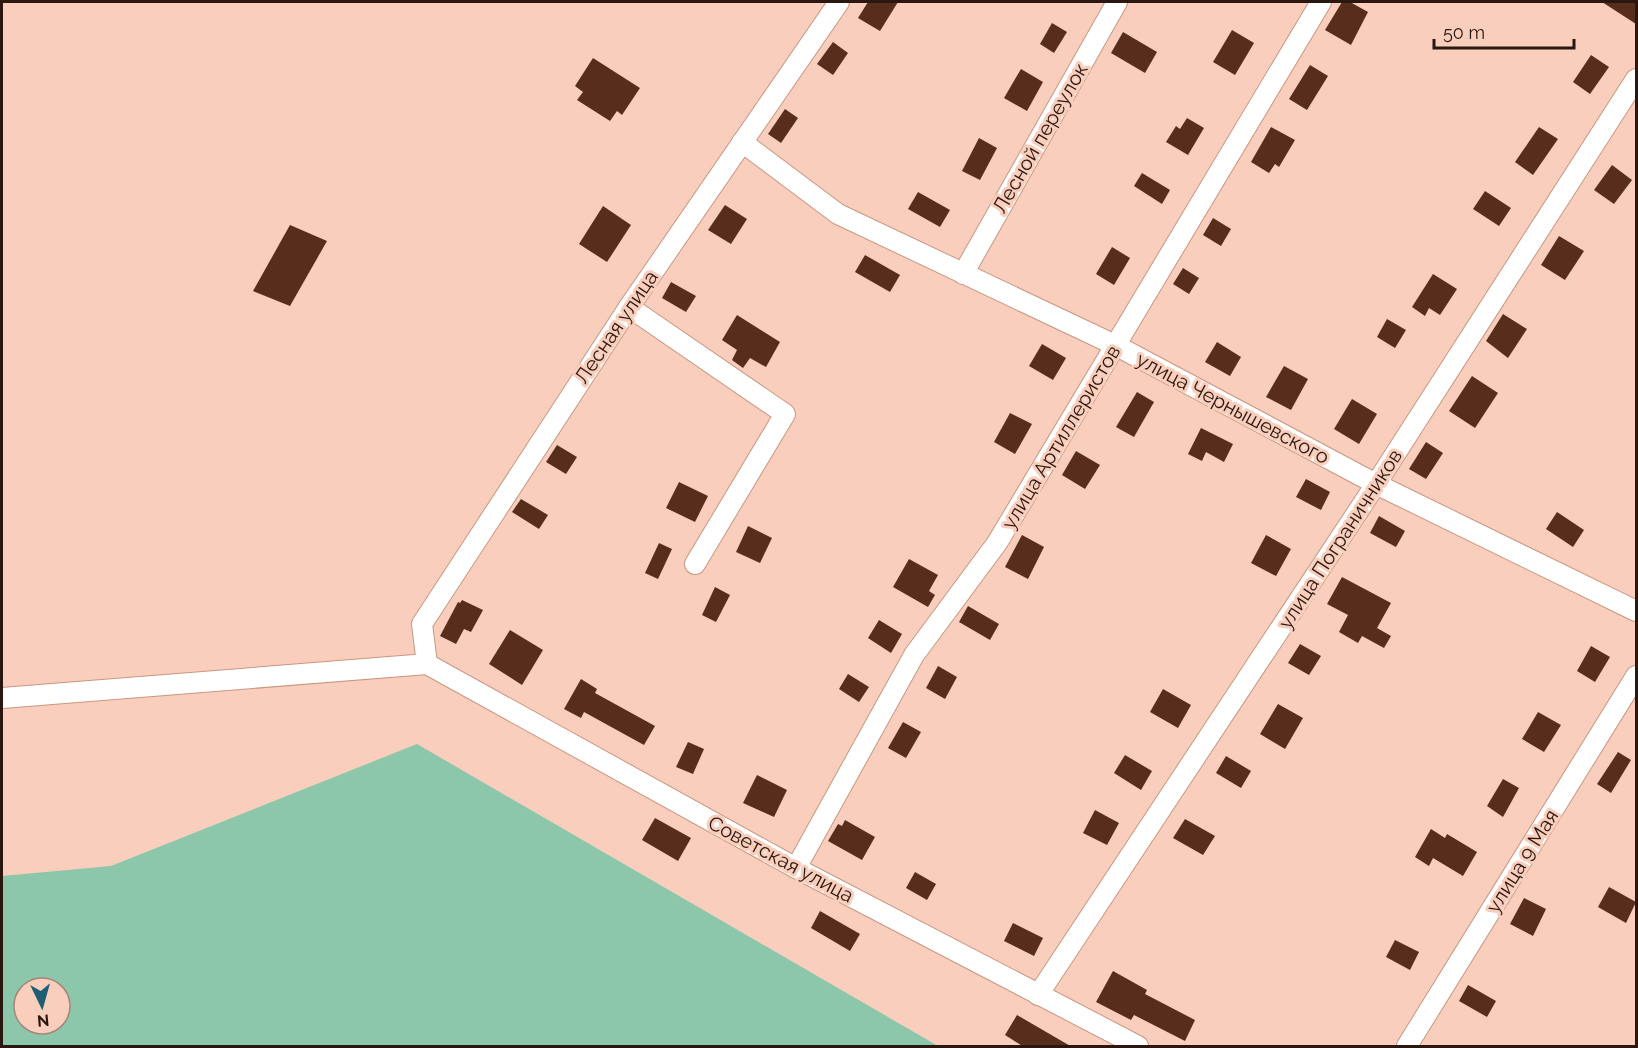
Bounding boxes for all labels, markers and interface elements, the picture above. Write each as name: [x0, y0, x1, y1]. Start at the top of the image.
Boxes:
scale bar: [1434, 12, 1574, 50]
text: 50 m: [1443, 22, 1485, 43]
street label: Лесной переулок: [987, 59, 1093, 217]
street label: Лесная улица: [569, 266, 663, 388]
street label: улица Артиллеристов: [997, 341, 1125, 533]
street label: улица Чернышевского: [1132, 347, 1334, 469]
street label: улица Пограничников: [1273, 445, 1407, 633]
street label: улица 9 Мая: [1481, 805, 1563, 917]
street label: Советская улица: [704, 811, 858, 907]
north arrow: [12, 976, 72, 1036]
text: N: [36, 1010, 50, 1030]

